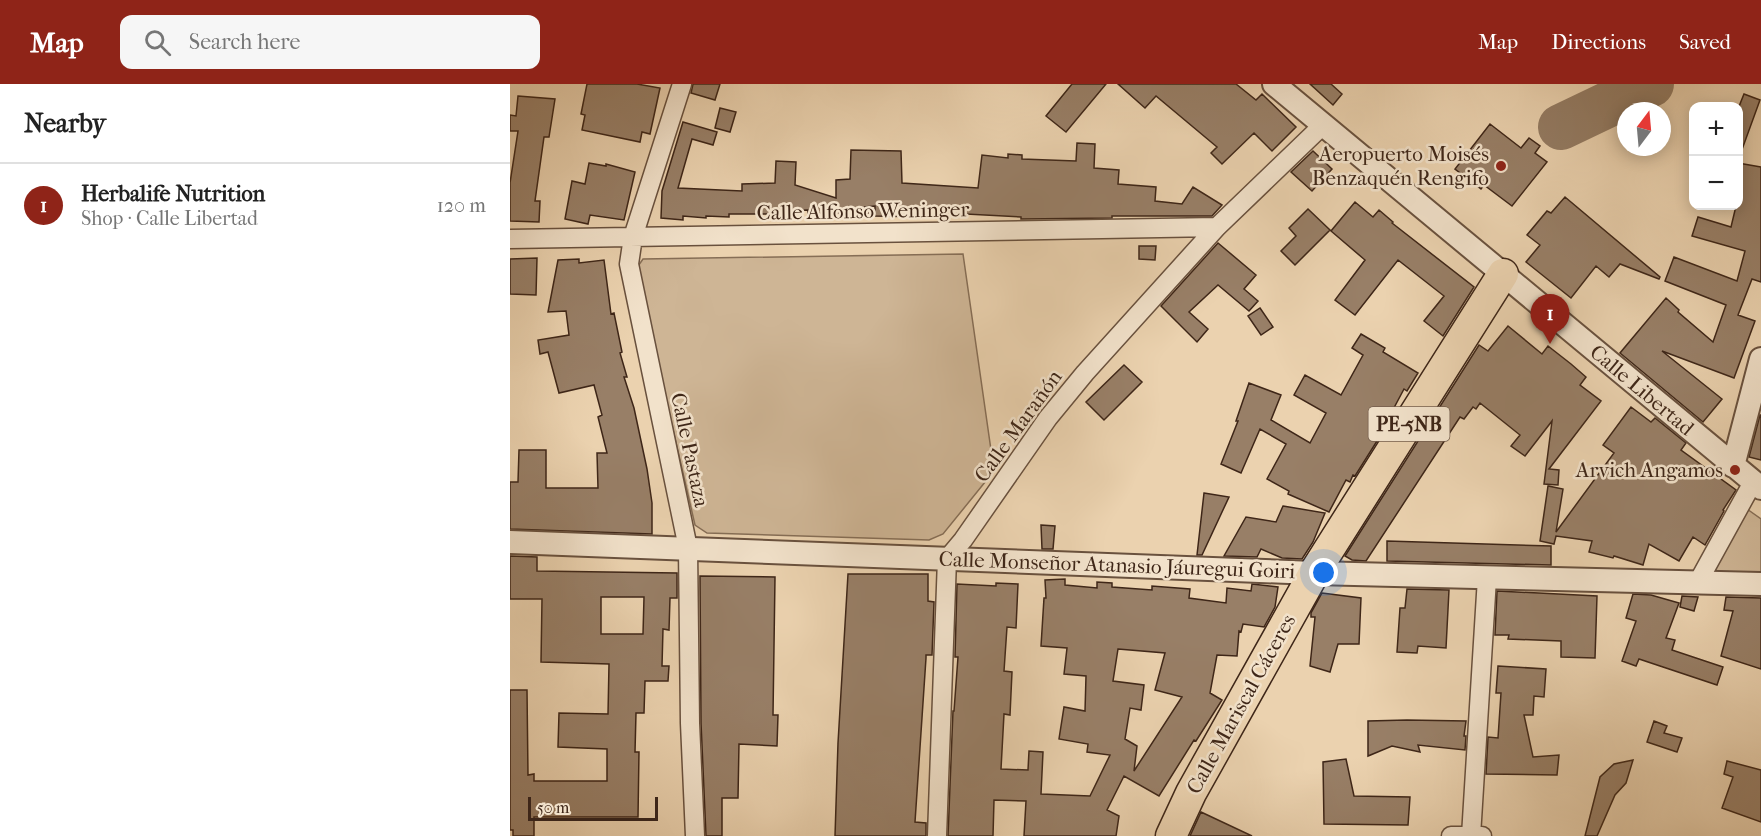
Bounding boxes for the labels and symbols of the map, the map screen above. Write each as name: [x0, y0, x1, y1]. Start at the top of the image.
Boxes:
north arrow: [1617, 102, 1671, 156]
place label: Aeropuerto Moisés Benzaquén Rengifo: [1312, 142, 1489, 190]
marker: Aeropuerto Moisés Benzaquén Rengifo: [1494, 159, 1508, 173]
street label: Calle Alfonso Weninger: [757, 197, 970, 225]
pin: 1: [1530, 294, 1570, 344]
street label: Calle Libertad: [1585, 340, 1699, 441]
street label: Calle Marañón: [969, 365, 1067, 487]
street label: Calle Pastaza: [666, 391, 714, 510]
road number: PE-5NB: [1368, 407, 1450, 441]
place label: Arvich Angamos: [1575, 458, 1723, 482]
marker: Arvich Angamos: [1728, 463, 1742, 477]
street label: Calle Monseñor Atanasio Jáuregui Goiri: [938, 547, 1296, 583]
your location: [1309, 558, 1338, 587]
street label: Calle Mariscal Cáceres: [1182, 610, 1301, 798]
scale bar: [528, 794, 658, 822]

